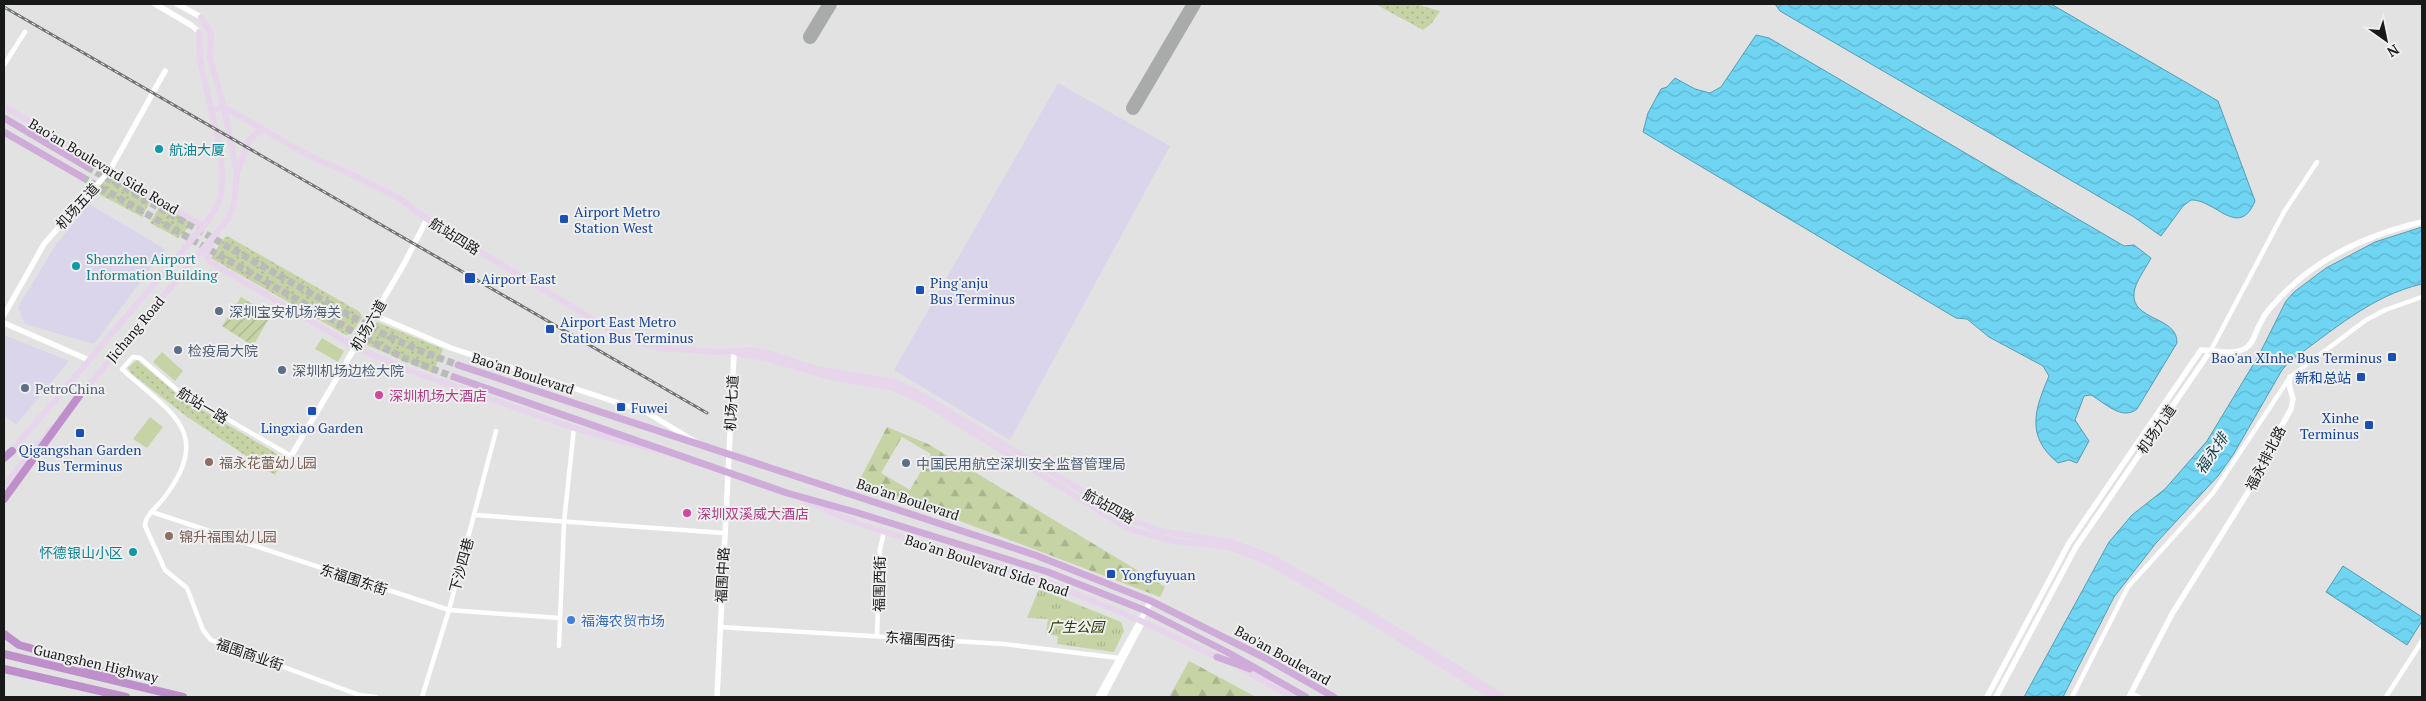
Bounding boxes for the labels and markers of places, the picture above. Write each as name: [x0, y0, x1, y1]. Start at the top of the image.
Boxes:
place label: 航油大厦: [169, 140, 225, 159]
marker: 航油大厦: [153, 143, 165, 155]
place label: Airport Metro Station West: [574, 202, 661, 237]
marker: Airport Metro Station West: [558, 213, 570, 225]
place label: Shenzhen Airport Information Building: [86, 249, 218, 284]
marker: Shenzhen Airport Information Building: [70, 260, 82, 272]
place label: Airport East: [481, 269, 557, 288]
marker: Airport East: [463, 271, 477, 285]
place label: Ping'anju Bus Terminus: [930, 273, 1015, 308]
marker: Ping'anju Bus Terminus: [914, 284, 926, 296]
place label: 深圳宝安机场海关: [229, 302, 341, 321]
marker: 深圳宝安机场海关: [213, 305, 225, 317]
place label: Airport East Metro Station Bus Terminus: [560, 312, 694, 347]
marker: Airport East Metro Station Bus Terminus: [544, 323, 556, 335]
place label: 检疫局大院: [188, 341, 258, 360]
marker: 检疫局大院: [172, 344, 184, 356]
place label: Bao'an XInhe Bus Terminus: [2211, 348, 2382, 367]
marker: Bao'an XInhe Bus Terminus: [2386, 351, 2398, 363]
place label: 深圳机场边检大院: [292, 361, 404, 380]
marker: 深圳机场边检大院: [276, 364, 288, 376]
place label: 新和总站: [2295, 368, 2351, 387]
marker: 新和总站: [2355, 371, 2367, 383]
place label: PetroChina: [35, 379, 105, 398]
marker: PetroChina: [19, 382, 31, 394]
place label: 深圳机场大酒店: [389, 386, 487, 405]
marker: 深圳机场大酒店: [373, 389, 385, 401]
place label: Fuwei: [631, 398, 668, 417]
marker: Fuwei: [615, 401, 627, 413]
marker: Lingxiao Garden: [306, 405, 318, 417]
place label: Xinhe Terminus: [2300, 408, 2359, 443]
place label: Lingxiao Garden: [261, 418, 364, 437]
marker: Xinhe Terminus: [2363, 419, 2375, 431]
marker: Qigangshan Garden Bus Terminus: [74, 427, 86, 439]
place label: Qigangshan Garden Bus Terminus: [19, 440, 142, 475]
place label: 福永花蕾幼儿园: [219, 453, 317, 472]
place label: 中国民用航空深圳安全监督管理局: [916, 454, 1126, 473]
marker: 福永花蕾幼儿园: [203, 456, 215, 468]
marker: 中国民用航空深圳安全监督管理局: [900, 457, 912, 469]
place label: 深圳双溪威大酒店: [697, 504, 809, 523]
marker: 深圳双溪威大酒店: [681, 507, 693, 519]
place label: 锦升福围幼儿园: [179, 527, 277, 546]
marker: 锦升福围幼儿园: [163, 530, 175, 542]
place label: 怀德银山小区: [39, 543, 123, 562]
marker: 怀德银山小区: [127, 546, 139, 558]
place label: Yongfuyuan: [1121, 565, 1196, 584]
marker: Yongfuyuan: [1105, 568, 1117, 580]
place label: 福海农贸市场: [581, 611, 665, 630]
marker: 福海农贸市场: [565, 614, 577, 626]

